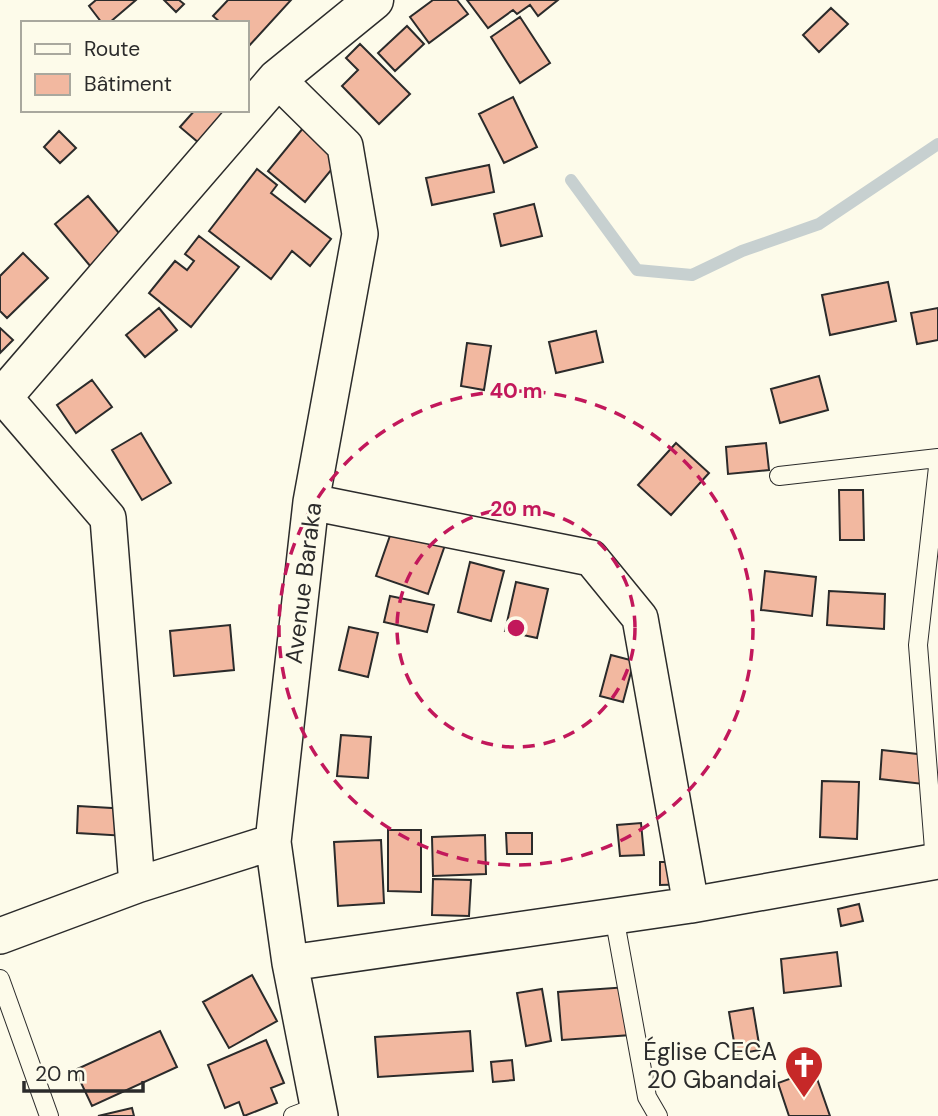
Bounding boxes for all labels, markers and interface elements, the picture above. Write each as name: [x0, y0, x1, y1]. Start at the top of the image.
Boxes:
legend: [21, 21, 248, 112]
text: Route: [84, 35, 140, 63]
text: Bâtiment: [84, 70, 172, 98]
text: 40 m: [489, 377, 543, 405]
text: 20 m: [490, 495, 542, 523]
street label: Avenue Baraka: [278, 500, 328, 666]
centre of rings: [504, 616, 528, 640]
place label: Église CECA 20 Gbandai: [643, 1036, 777, 1095]
church icon: Église CECA 20 Gbandai: [783, 1044, 825, 1099]
scale bar: [24, 1050, 144, 1094]
text: 20 m: [35, 1060, 86, 1088]

